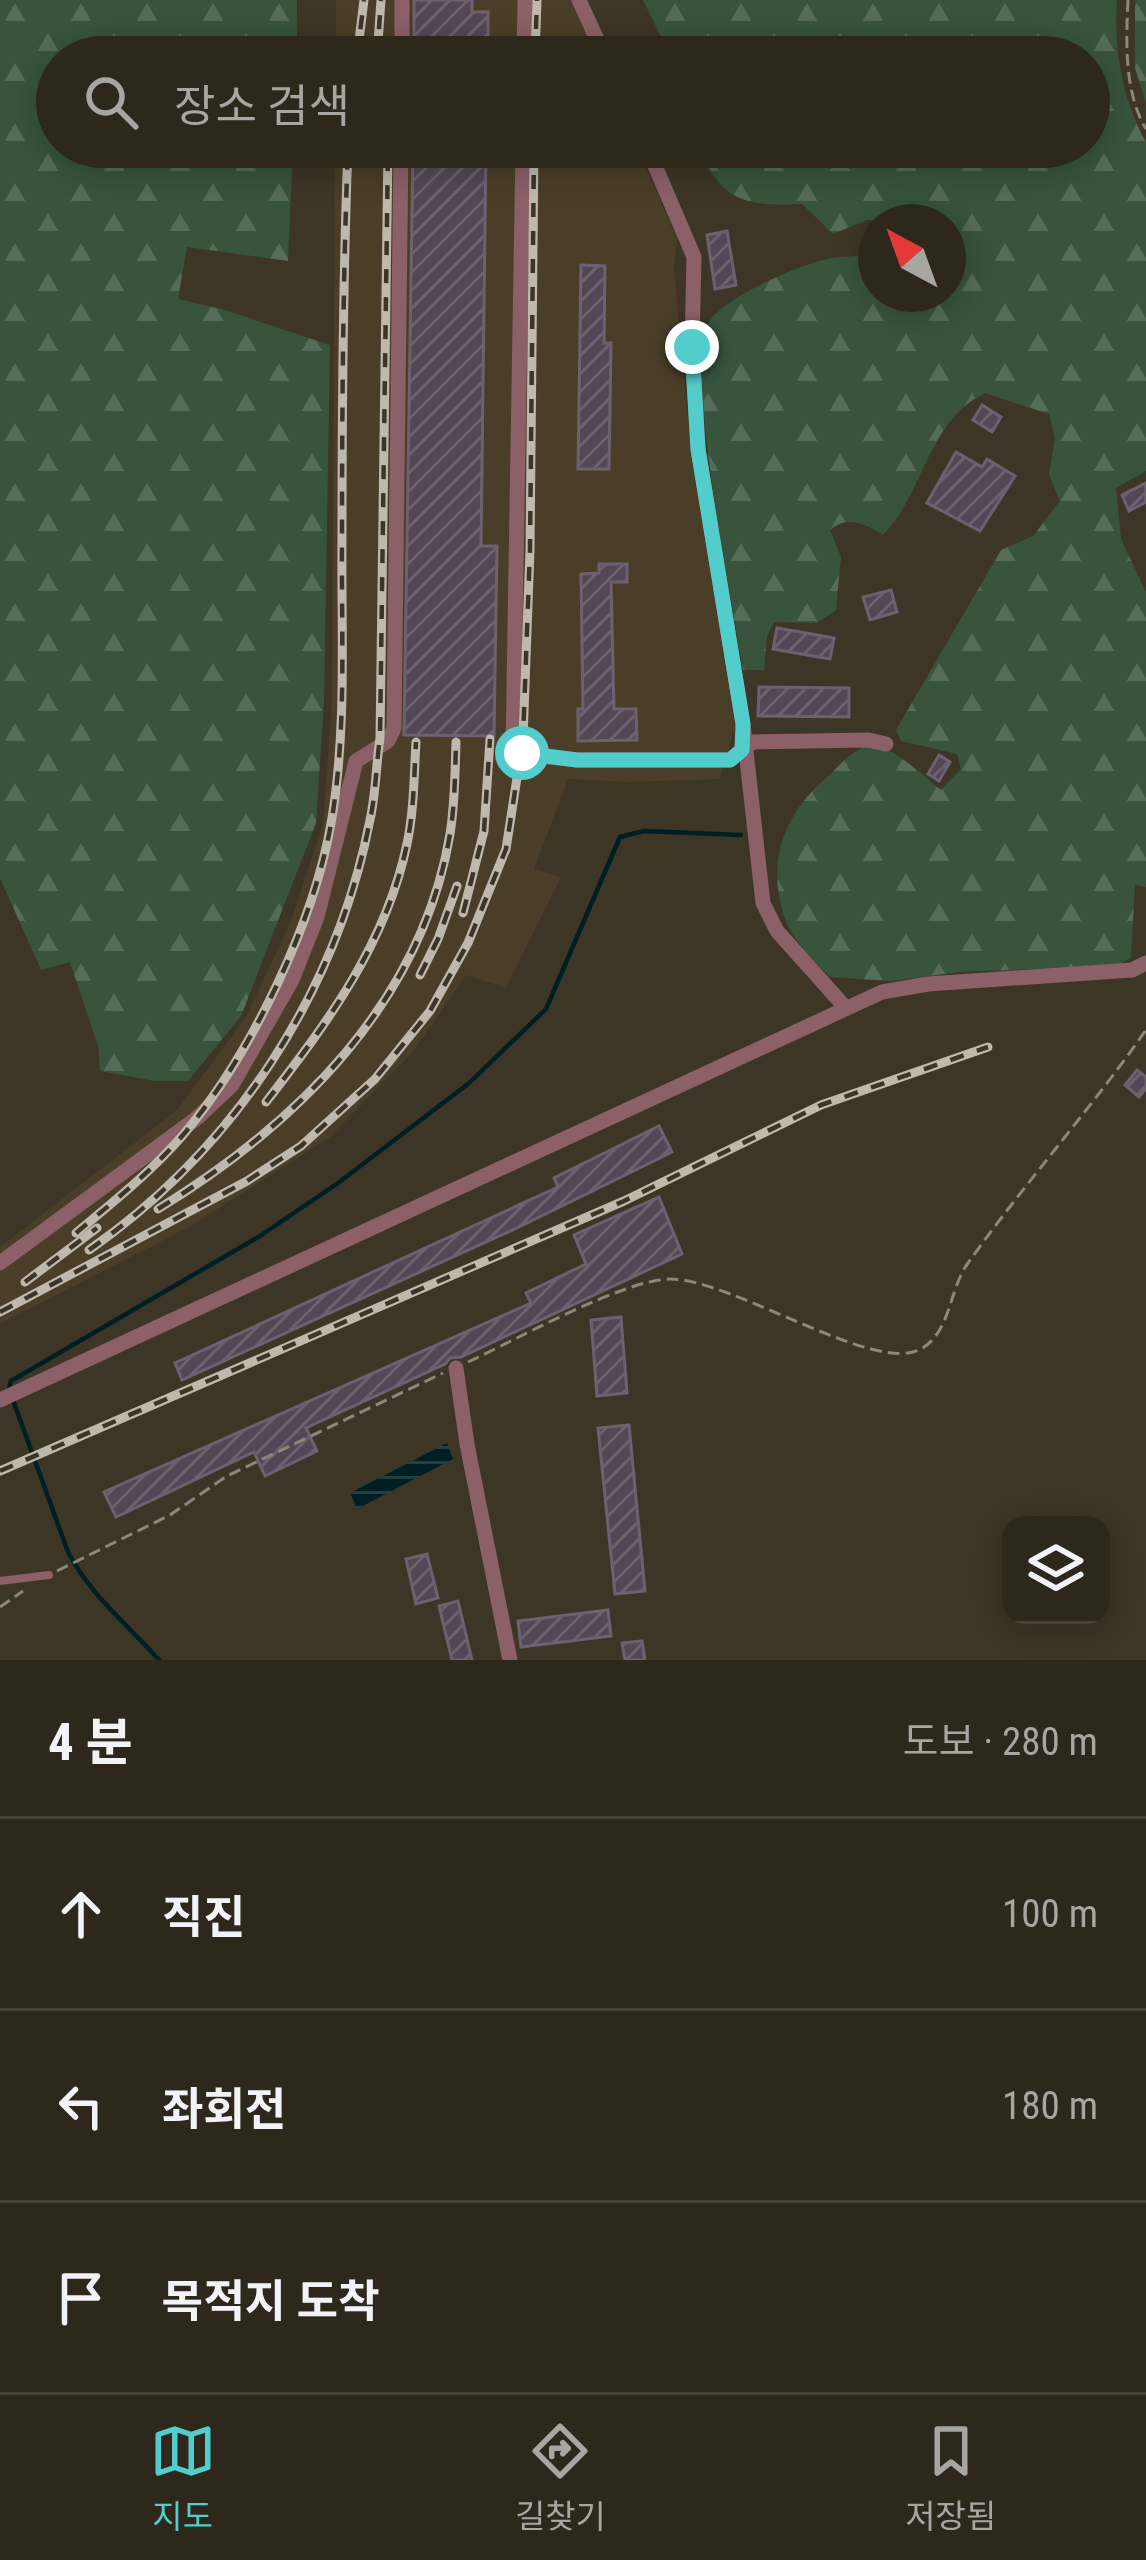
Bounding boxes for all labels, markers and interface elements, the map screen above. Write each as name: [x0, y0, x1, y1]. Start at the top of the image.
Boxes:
search box: [36, 36, 1110, 168]
icon: search: [78, 69, 144, 135]
text: 장소 검색: [174, 80, 350, 133]
north arrow: [858, 204, 966, 312]
route end: [665, 320, 719, 374]
route start: [495, 726, 549, 780]
map controls: [1002, 1516, 1110, 1624]
button: layers: [1002, 1516, 1110, 1624]
text: 4 분: [48, 1713, 132, 1772]
text: 도보 · 280 m: [903, 1719, 1098, 1765]
icon: ahead: [48, 1881, 114, 1947]
text: 직진: [162, 1891, 245, 1944]
text: 100 m: [1002, 1891, 1098, 1937]
icon: left: [48, 2073, 114, 2139]
text: 좌회전: [162, 2083, 286, 2136]
text: 180 m: [1002, 2083, 1098, 2129]
icon: arrive: [48, 2265, 114, 2331]
text: 목적지 도착: [162, 2275, 379, 2328]
tab: 지도: [150, 2418, 216, 2538]
tab: 길찾기: [515, 2418, 606, 2538]
tab: 저장됨: [905, 2418, 996, 2538]

